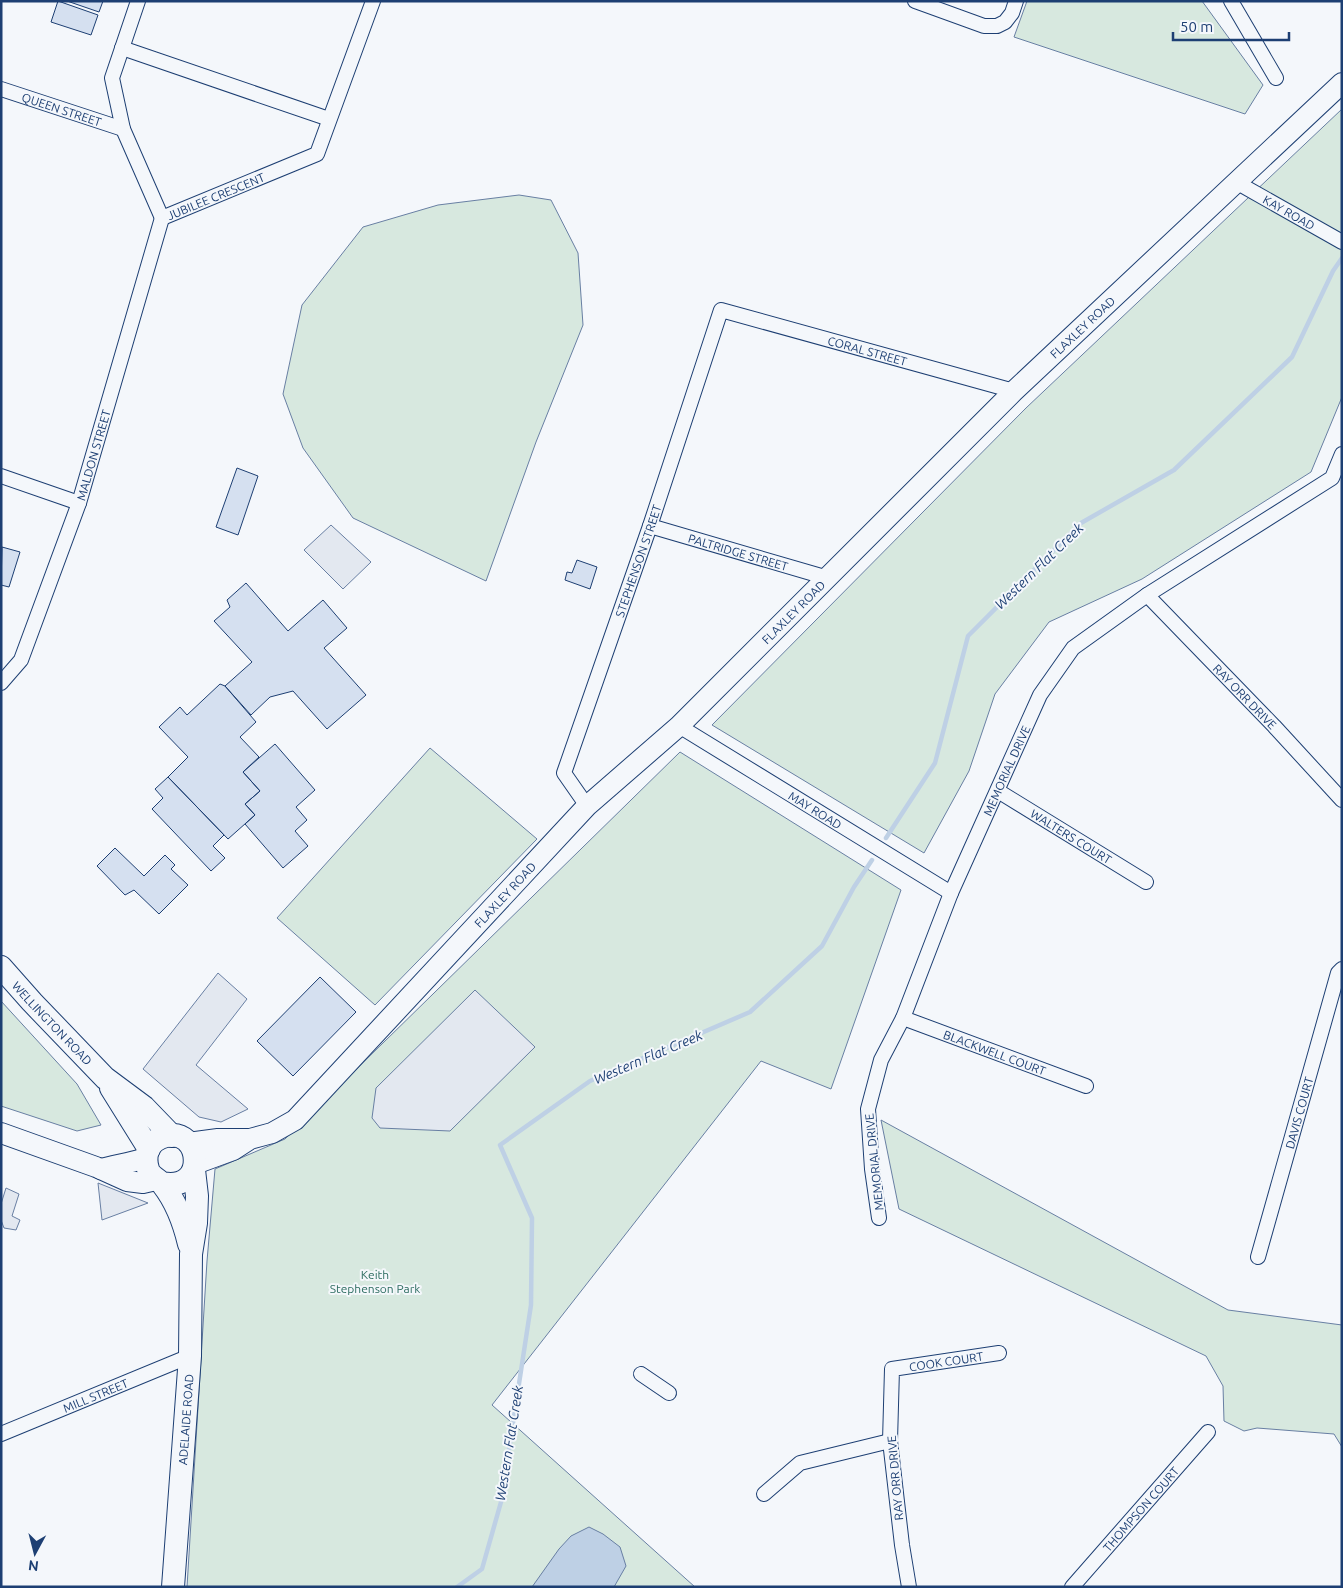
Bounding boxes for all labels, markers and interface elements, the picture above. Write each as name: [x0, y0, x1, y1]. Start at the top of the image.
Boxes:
scale bar: [1173, 10, 1289, 42]
text: 50 m: [1180, 18, 1213, 35]
street label: QUEEN STREET: [20, 90, 104, 128]
street label: JUBILEE CRESCENT: [165, 170, 267, 222]
street label: KAY ROAD: [1261, 192, 1317, 232]
street label: FLAXLEY ROAD: [1047, 294, 1117, 360]
street label: CORAL STREET: [826, 333, 909, 368]
street label: MALDON STREET: [74, 408, 113, 502]
street label: STEPHENSON STREET: [612, 503, 663, 619]
water label: Western Flat Creek: [991, 519, 1087, 612]
street label: PALTRIDGE STREET: [687, 531, 790, 573]
street label: FLAXLEY ROAD: [759, 578, 827, 646]
street label: RAY ORR DRIVE: [1211, 661, 1280, 731]
street label: MEMORIAL DRIVE: [980, 723, 1032, 818]
street label: MAY ROAD: [786, 788, 844, 831]
street label: WALTERS COURT: [1028, 806, 1114, 866]
street label: FLAXLEY ROAD: [471, 859, 538, 930]
street label: WELLINGTON ROAD: [10, 979, 95, 1067]
water label: Western Flat Creek: [591, 1027, 706, 1087]
street label: BLACKWELL COURT: [942, 1027, 1048, 1077]
street label: DAVIS COURT: [1282, 1075, 1315, 1150]
street label: MEMORIAL DRIVE: [862, 1113, 886, 1211]
park label: Keith Stephenson Park: [330, 1268, 420, 1295]
street label: COOK COURT: [908, 1349, 984, 1373]
street label: ADELAIDE ROAD: [175, 1373, 195, 1465]
street label: MILL STREET: [61, 1376, 130, 1414]
water label: Western Flat Creek: [492, 1383, 526, 1502]
street label: RAY ORR DRIVE: [885, 1435, 905, 1521]
street label: THOMPSON COURT: [1100, 1464, 1181, 1554]
north arrow: [10, 1528, 60, 1578]
text: N: [27, 1557, 40, 1574]

